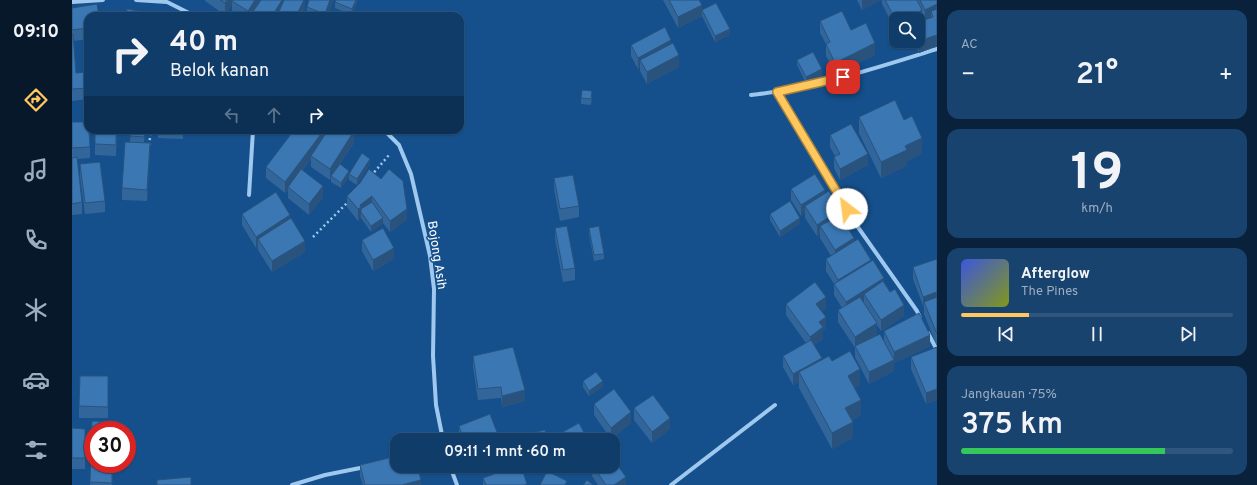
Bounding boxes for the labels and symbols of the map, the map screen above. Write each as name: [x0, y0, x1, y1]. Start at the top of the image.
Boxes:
pin: [826, 60, 860, 94]
position arrow: [826, 188, 868, 230]
street label: Bojong Asih: [423, 220, 449, 291]
speed limit sign: 30: [84, 421, 136, 473]

